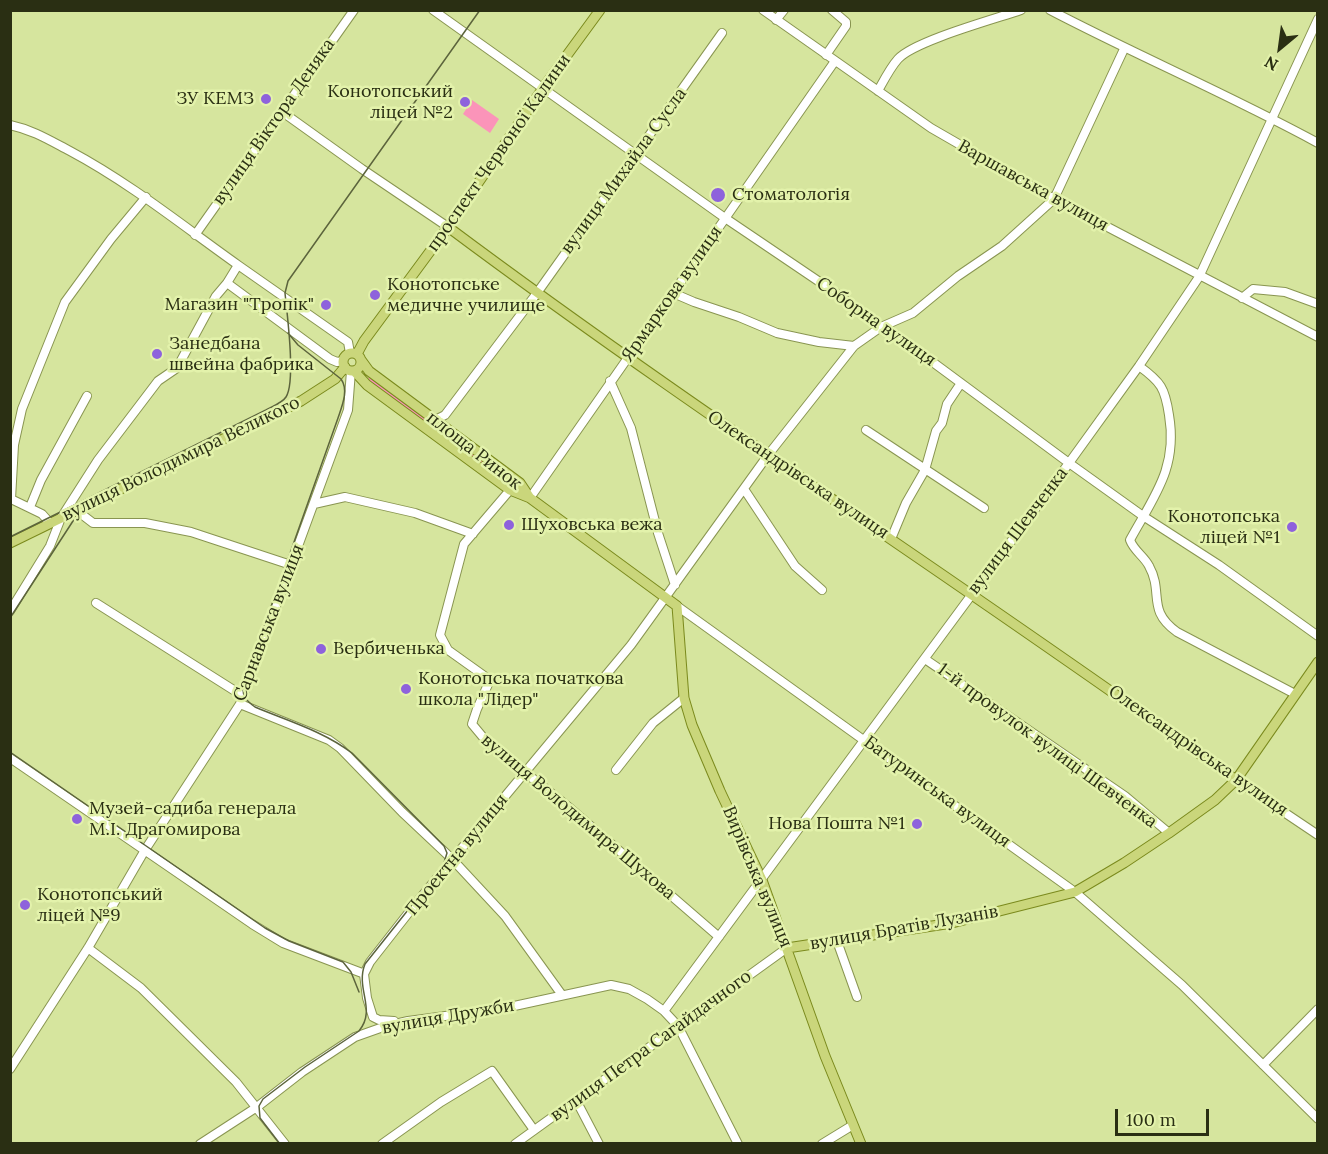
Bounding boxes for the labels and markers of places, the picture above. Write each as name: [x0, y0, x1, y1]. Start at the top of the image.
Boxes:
place label: Конотопський ліцей №2: [327, 81, 453, 124]
place label: ЗУ КЕМЗ: [176, 88, 254, 110]
marker: ЗУ КЕМЗ: [259, 92, 273, 106]
marker: Конотопський ліцей №2: [458, 95, 472, 109]
place label: Стоматологія: [732, 184, 850, 206]
marker: Стоматологія: [709, 186, 727, 204]
place label: Конотопське медичне училище: [387, 274, 545, 316]
marker: Конотопське медичне училище: [368, 288, 382, 302]
place label: Магазин "Тропік": [164, 294, 314, 316]
marker: Магазин "Тропік": [319, 298, 333, 312]
place label: Занедбана швейна фабрика: [169, 333, 314, 376]
marker: Занедбана швейна фабрика: [150, 347, 164, 361]
place label: Конотопська ліцей №1: [1168, 506, 1280, 548]
place label: Шуховська вежа: [521, 514, 662, 536]
marker: Шуховська вежа: [502, 518, 516, 532]
marker: Конотопська ліцей №1: [1285, 520, 1299, 534]
place label: Вербиченька: [333, 638, 445, 660]
marker: Вербиченька: [314, 642, 328, 656]
place label: Конотопська початкова школа "Лідер": [418, 668, 624, 710]
marker: Конотопська початкова школа "Лідер": [399, 682, 413, 696]
place label: Музей-садиба генерала М.І. Драгомирова: [89, 798, 296, 840]
marker: Музей-садиба генерала М.І. Драгомирова: [70, 812, 84, 826]
place label: Нова Пошта №1: [768, 813, 905, 835]
marker: Нова Пошта №1: [910, 817, 924, 831]
place label: Конотопський ліцей №9: [37, 884, 163, 926]
marker: Конотопський ліцей №9: [18, 898, 32, 912]

